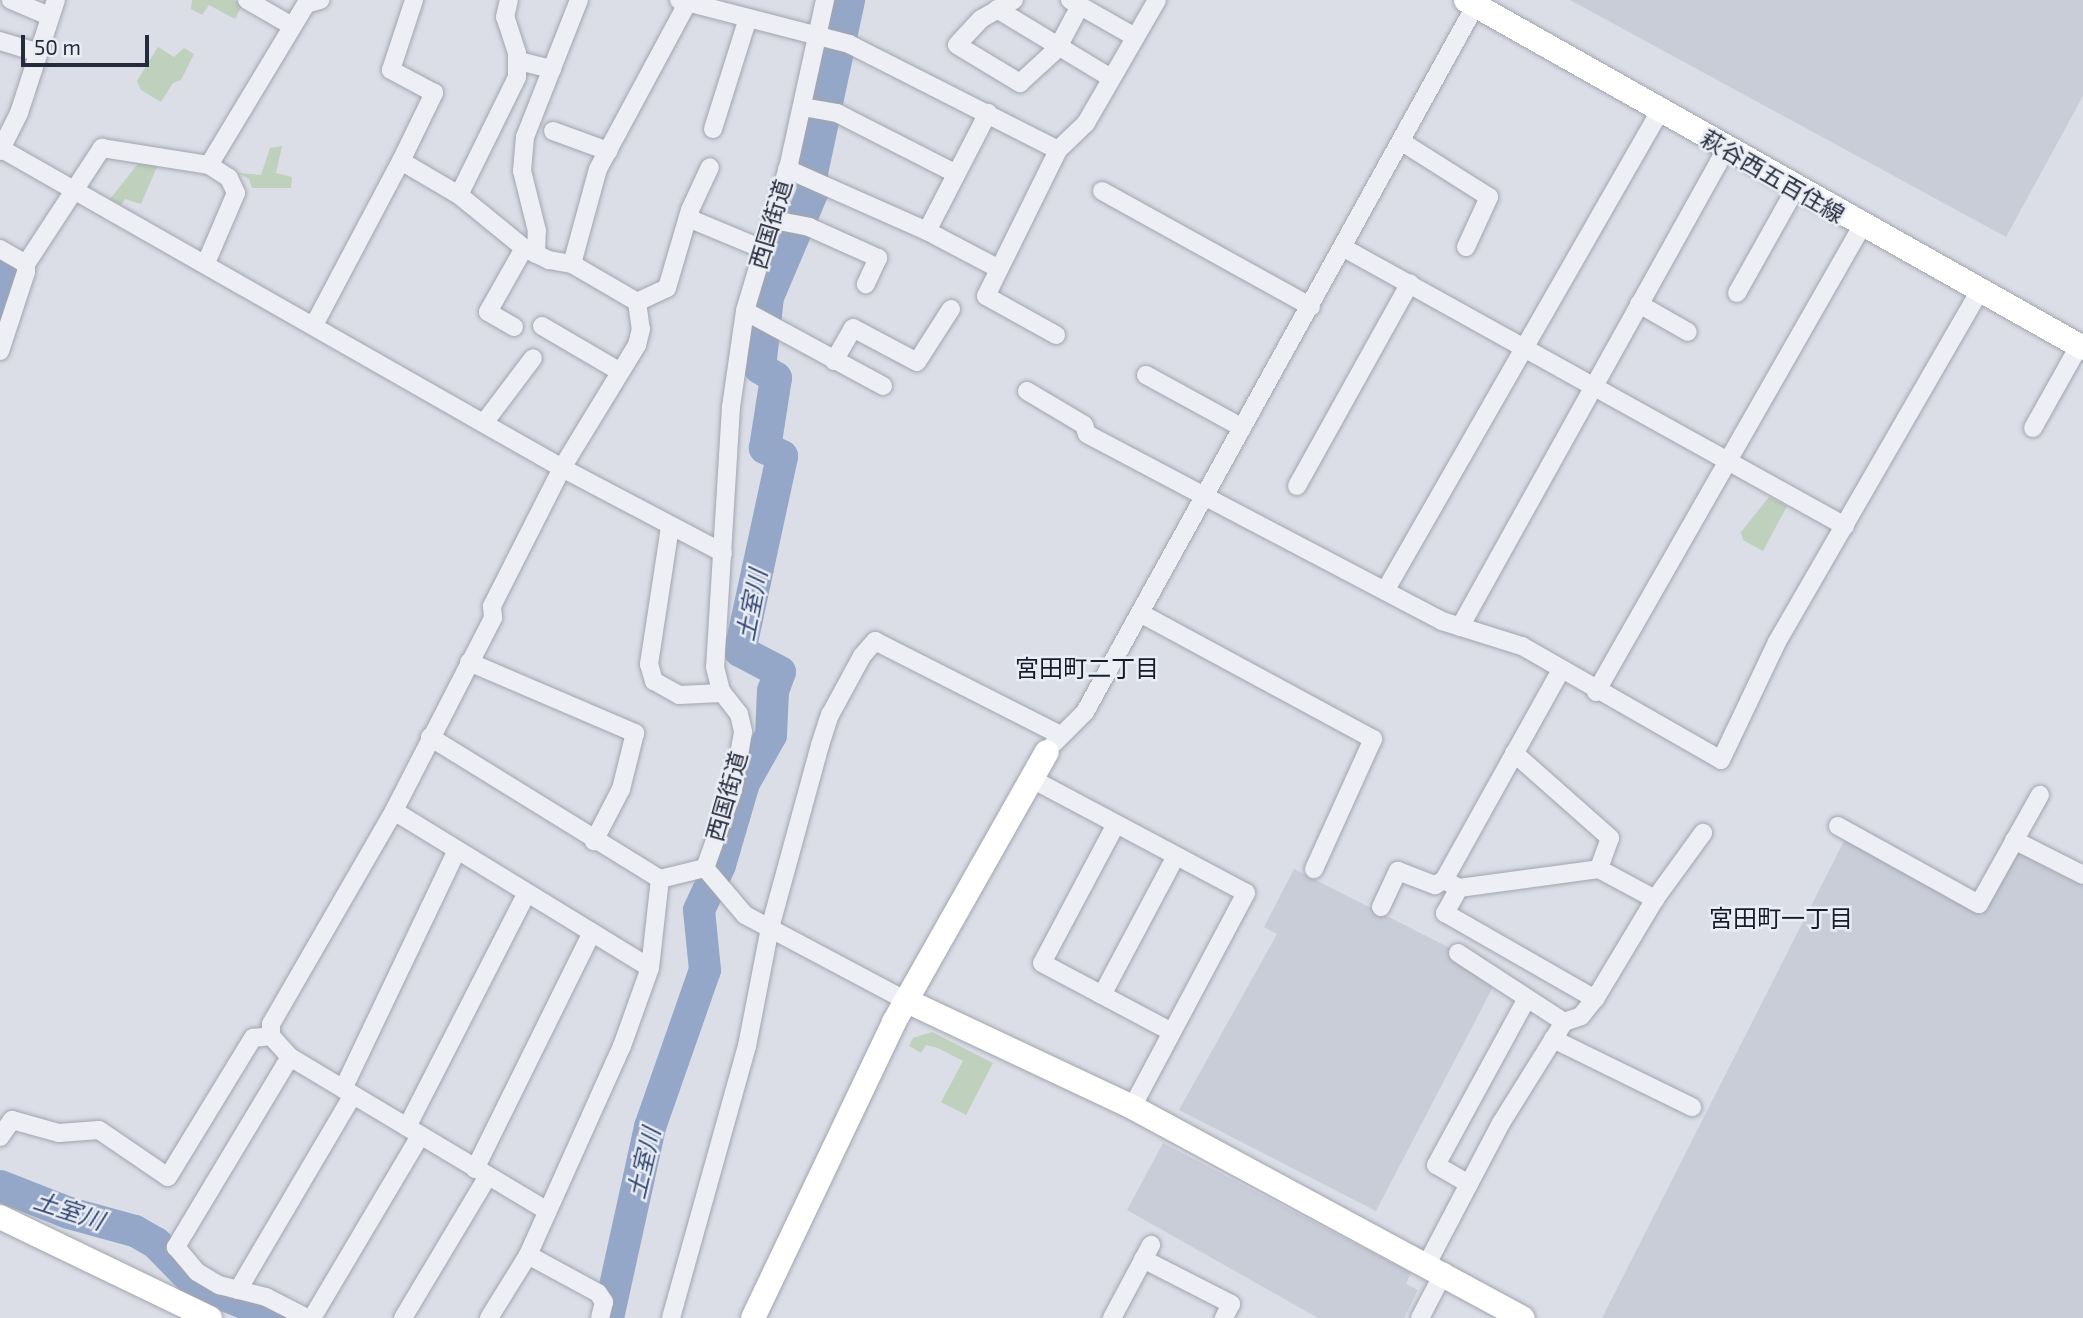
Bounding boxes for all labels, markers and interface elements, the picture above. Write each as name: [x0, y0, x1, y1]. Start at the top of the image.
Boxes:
scale bar: [24, 21, 152, 65]
text: 50 m: [34, 34, 81, 59]
street label: 萩谷西五百住線: [1696, 124, 1850, 228]
street label: 西国街道: [743, 176, 797, 272]
water label: 土室川: [730, 567, 772, 643]
district label: 宮田町二丁目: [1015, 654, 1159, 682]
street label: 西国街道: [700, 748, 752, 844]
district label: 宮田町一丁目: [1709, 904, 1853, 932]
water label: 土室川: [621, 1125, 665, 1201]
water label: 土室川: [30, 1185, 108, 1235]

